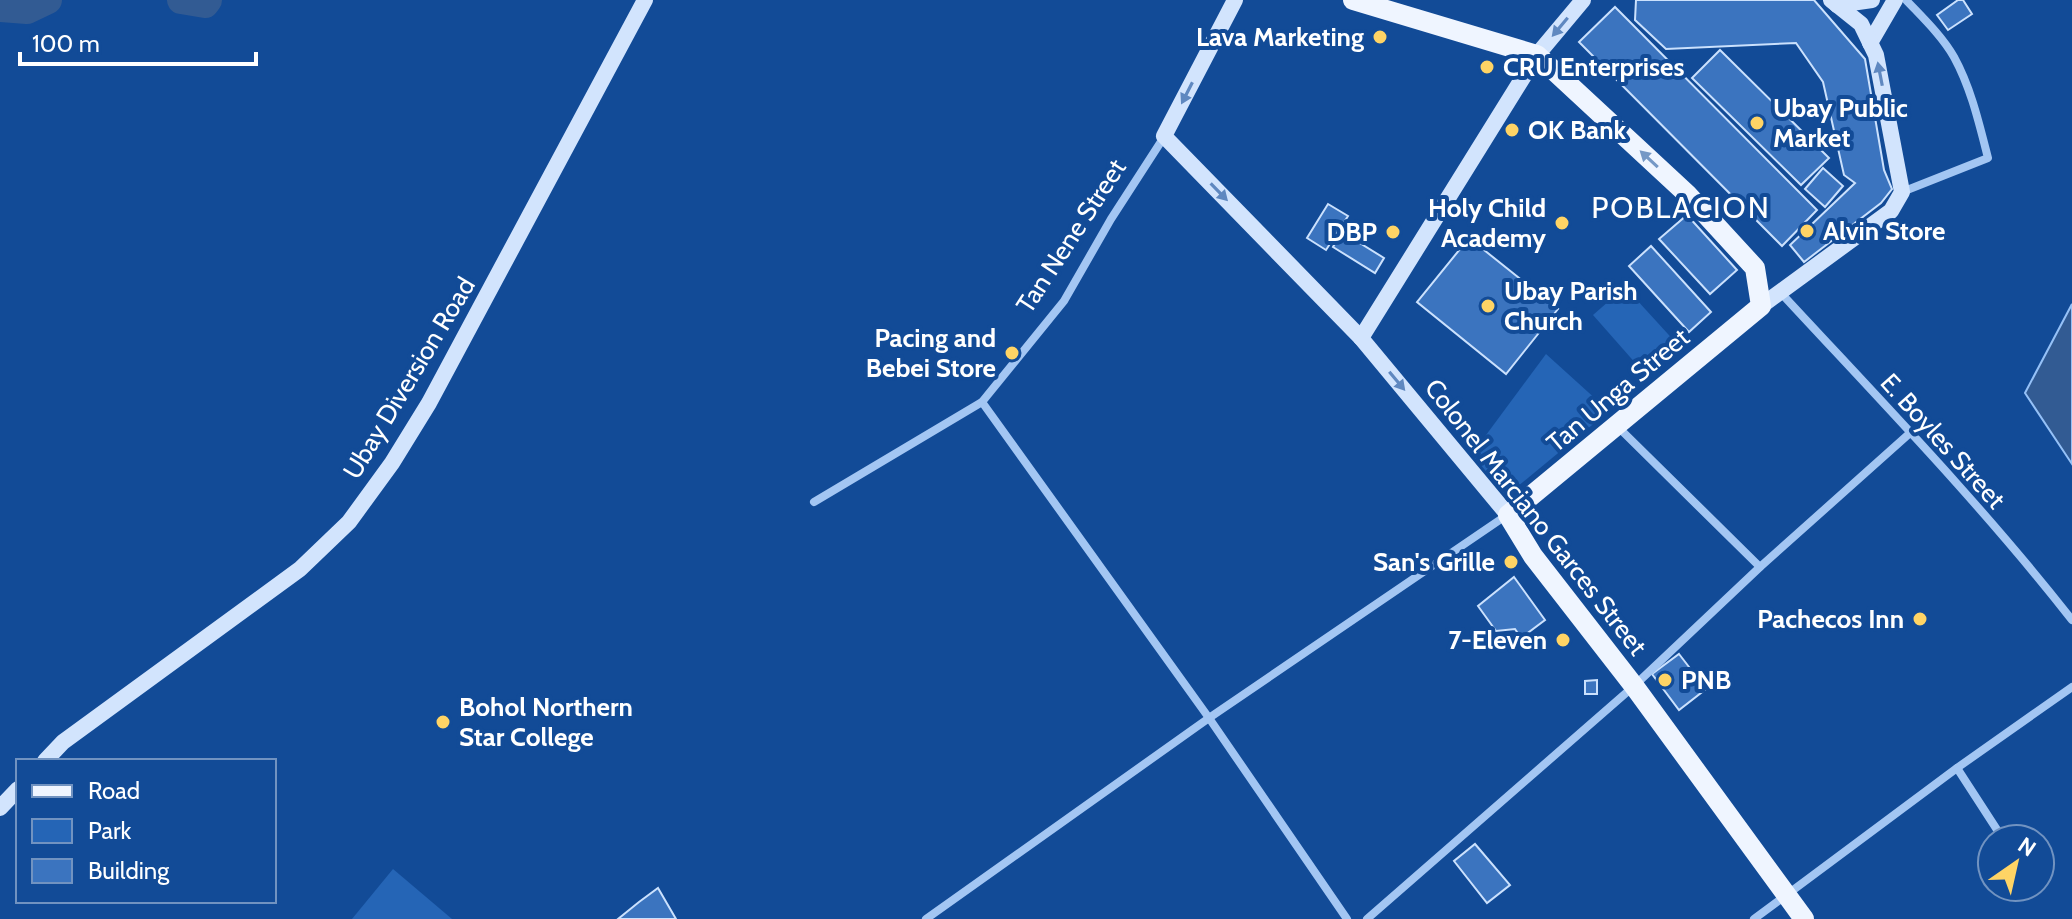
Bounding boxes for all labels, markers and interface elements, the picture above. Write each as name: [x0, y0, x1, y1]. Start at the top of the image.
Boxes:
scale bar: [20, 16, 256, 66]
one-way arrow: [1552, 17, 1569, 37]
place label: Lava Marketing: [1196, 21, 1364, 53]
marker: Lava Marketing: [1371, 28, 1389, 46]
text: 100 m: [32, 29, 100, 58]
place label: CRU Enterprises: [1503, 51, 1684, 83]
marker: CRU Enterprises: [1478, 58, 1496, 76]
one-way arrow: [1874, 62, 1886, 87]
one-way arrow: [1180, 81, 1193, 104]
place label: Ubay Public Market: [1773, 92, 1908, 154]
place label: OK Bank: [1528, 114, 1626, 146]
marker: Ubay Public Market: [1748, 114, 1766, 132]
marker: OK Bank: [1503, 121, 1521, 139]
one-way arrow: [1640, 151, 1659, 169]
street label: Tan Nene Street: [1009, 153, 1133, 319]
one-way arrow: [1209, 182, 1228, 201]
district label: POBLACION: [1591, 189, 1771, 226]
place label: Holy Child Academy: [1428, 192, 1546, 254]
marker: Holy Child Academy: [1553, 214, 1571, 232]
place label: Alvin Store: [1823, 215, 1945, 247]
place label: DBP: [1327, 216, 1377, 248]
marker: Alvin Store: [1798, 222, 1816, 240]
marker: DBP: [1384, 223, 1402, 241]
street label: Ubay Diversion Road: [336, 271, 482, 485]
place label: Ubay Parish Church: [1504, 275, 1638, 337]
marker: Ubay Parish Church: [1479, 297, 1497, 315]
street label: Tan Unga Street: [1540, 321, 1696, 459]
place label: Pacing and Bebei Store: [866, 322, 996, 384]
marker: Pacing and Bebei Store: [1003, 344, 1021, 362]
street label: E. Boyles Street: [1874, 367, 2012, 515]
one-way arrow: [1388, 371, 1405, 391]
street label: Colonel Marciano Garces Street: [1418, 372, 1654, 662]
place label: San's Grille: [1373, 546, 1495, 578]
marker: San's Grille: [1502, 553, 1520, 571]
place label: Pachecos Inn: [1757, 603, 1904, 635]
marker: Pachecos Inn: [1911, 610, 1929, 628]
place label: 7-Eleven: [1448, 624, 1547, 656]
marker: 7-Eleven: [1554, 631, 1572, 649]
place label: PNB: [1681, 664, 1731, 696]
marker: PNB: [1656, 671, 1674, 689]
place label: Bohol Northern Star College: [459, 691, 633, 753]
marker: Bohol Northern Star College: [434, 713, 452, 731]
legend: [16, 759, 276, 903]
text: Road: [88, 776, 140, 805]
text: Park: [88, 816, 131, 845]
north arrow: [1976, 823, 2056, 903]
text: N: [2013, 831, 2041, 862]
text: Building: [88, 856, 170, 885]

